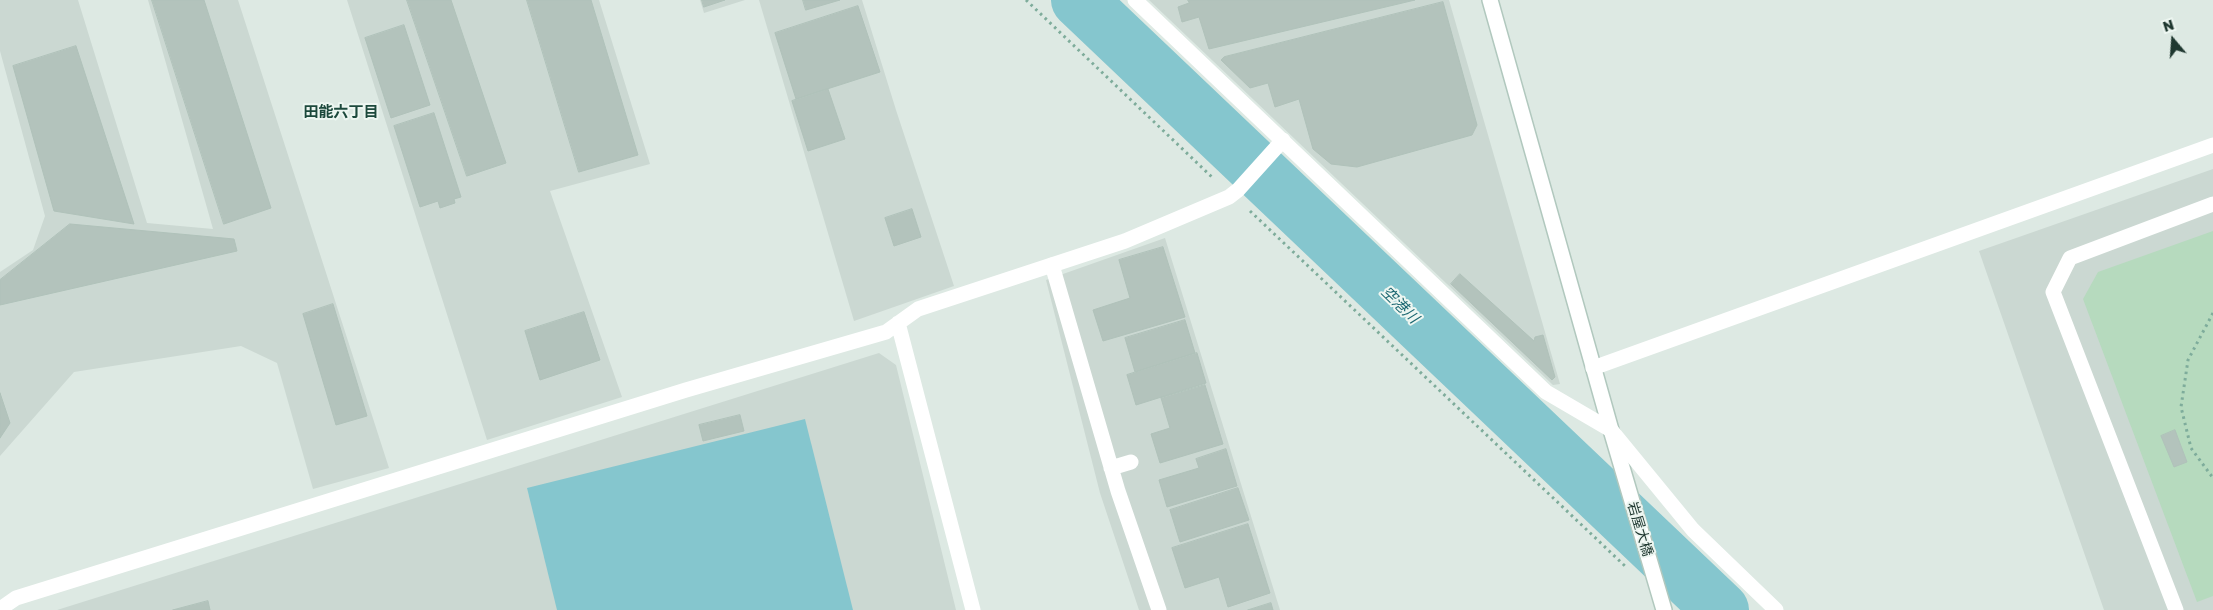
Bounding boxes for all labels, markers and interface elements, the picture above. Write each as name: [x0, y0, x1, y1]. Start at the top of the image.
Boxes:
north arrow: [2148, 15, 2198, 65]
text: N: [2161, 16, 2176, 35]
district label: 田能六丁目: [304, 103, 378, 121]
water label: 空港川: [1378, 283, 1422, 327]
street label: 岩屋大橋: [1624, 500, 1656, 558]

